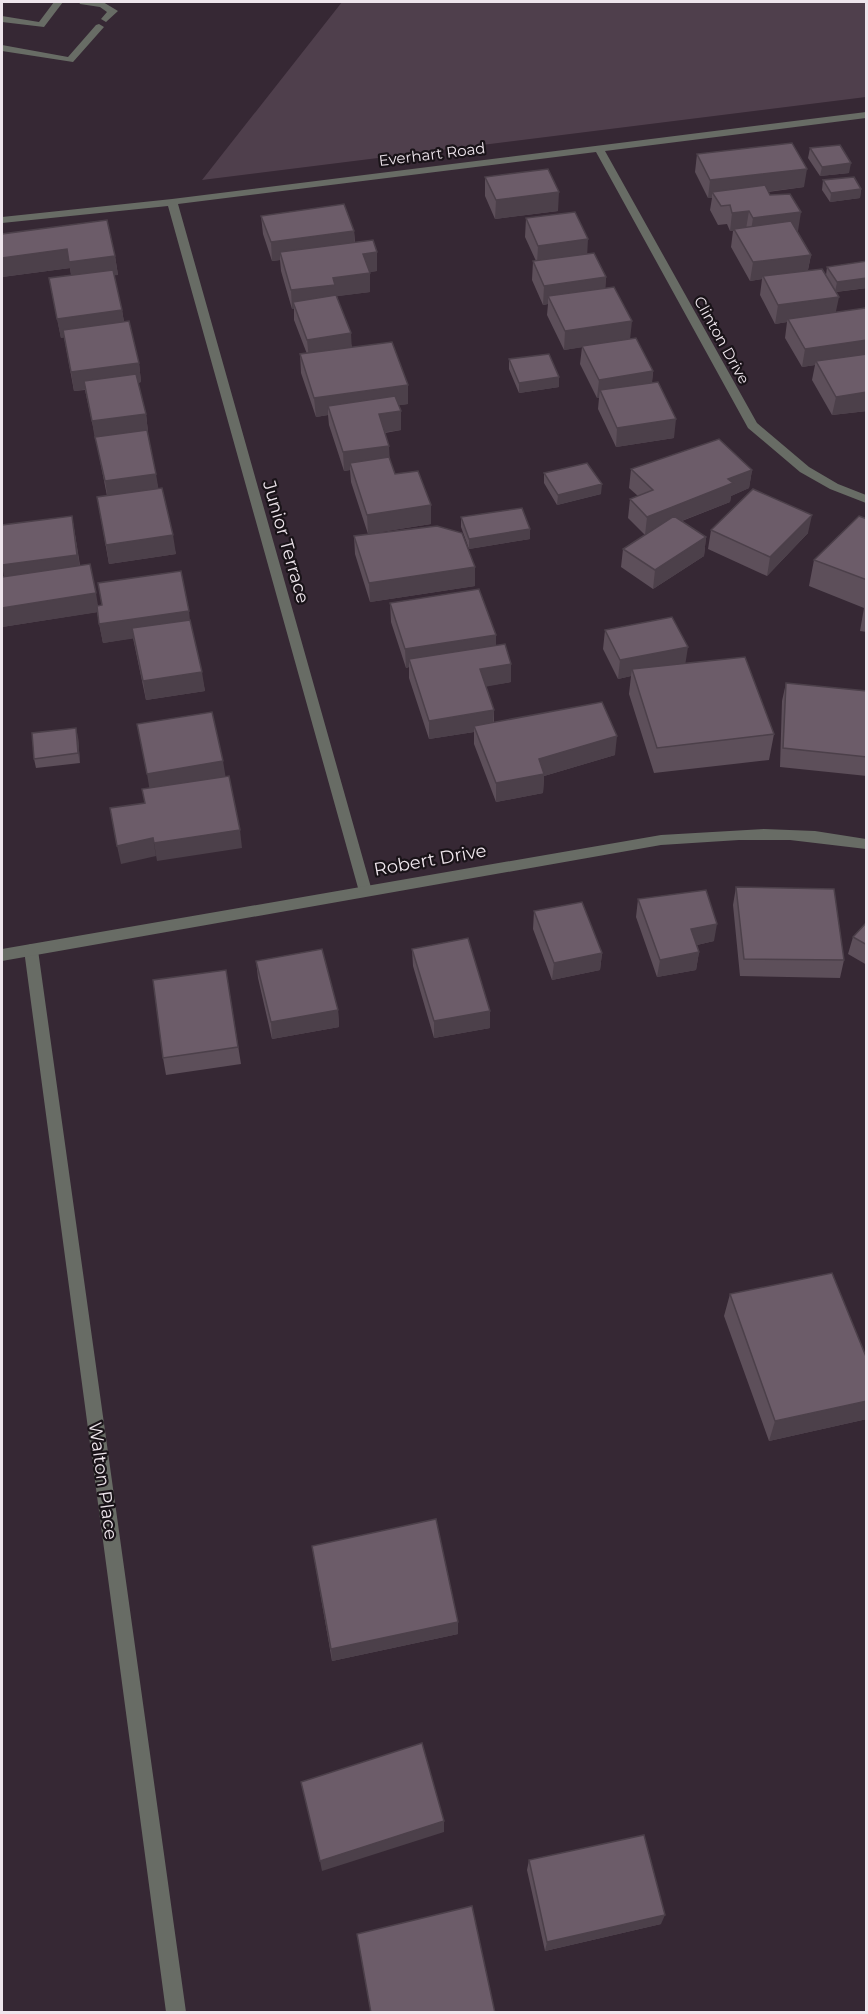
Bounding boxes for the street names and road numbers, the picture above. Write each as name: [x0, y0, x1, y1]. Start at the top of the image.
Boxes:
street label: Everhart Road: [378, 138, 486, 170]
street label: Clinton Drive: [690, 293, 754, 387]
street label: Junior Terrace: [258, 477, 314, 606]
street label: Robert Drive: [372, 839, 488, 881]
street label: Walton Place: [84, 1421, 122, 1541]

